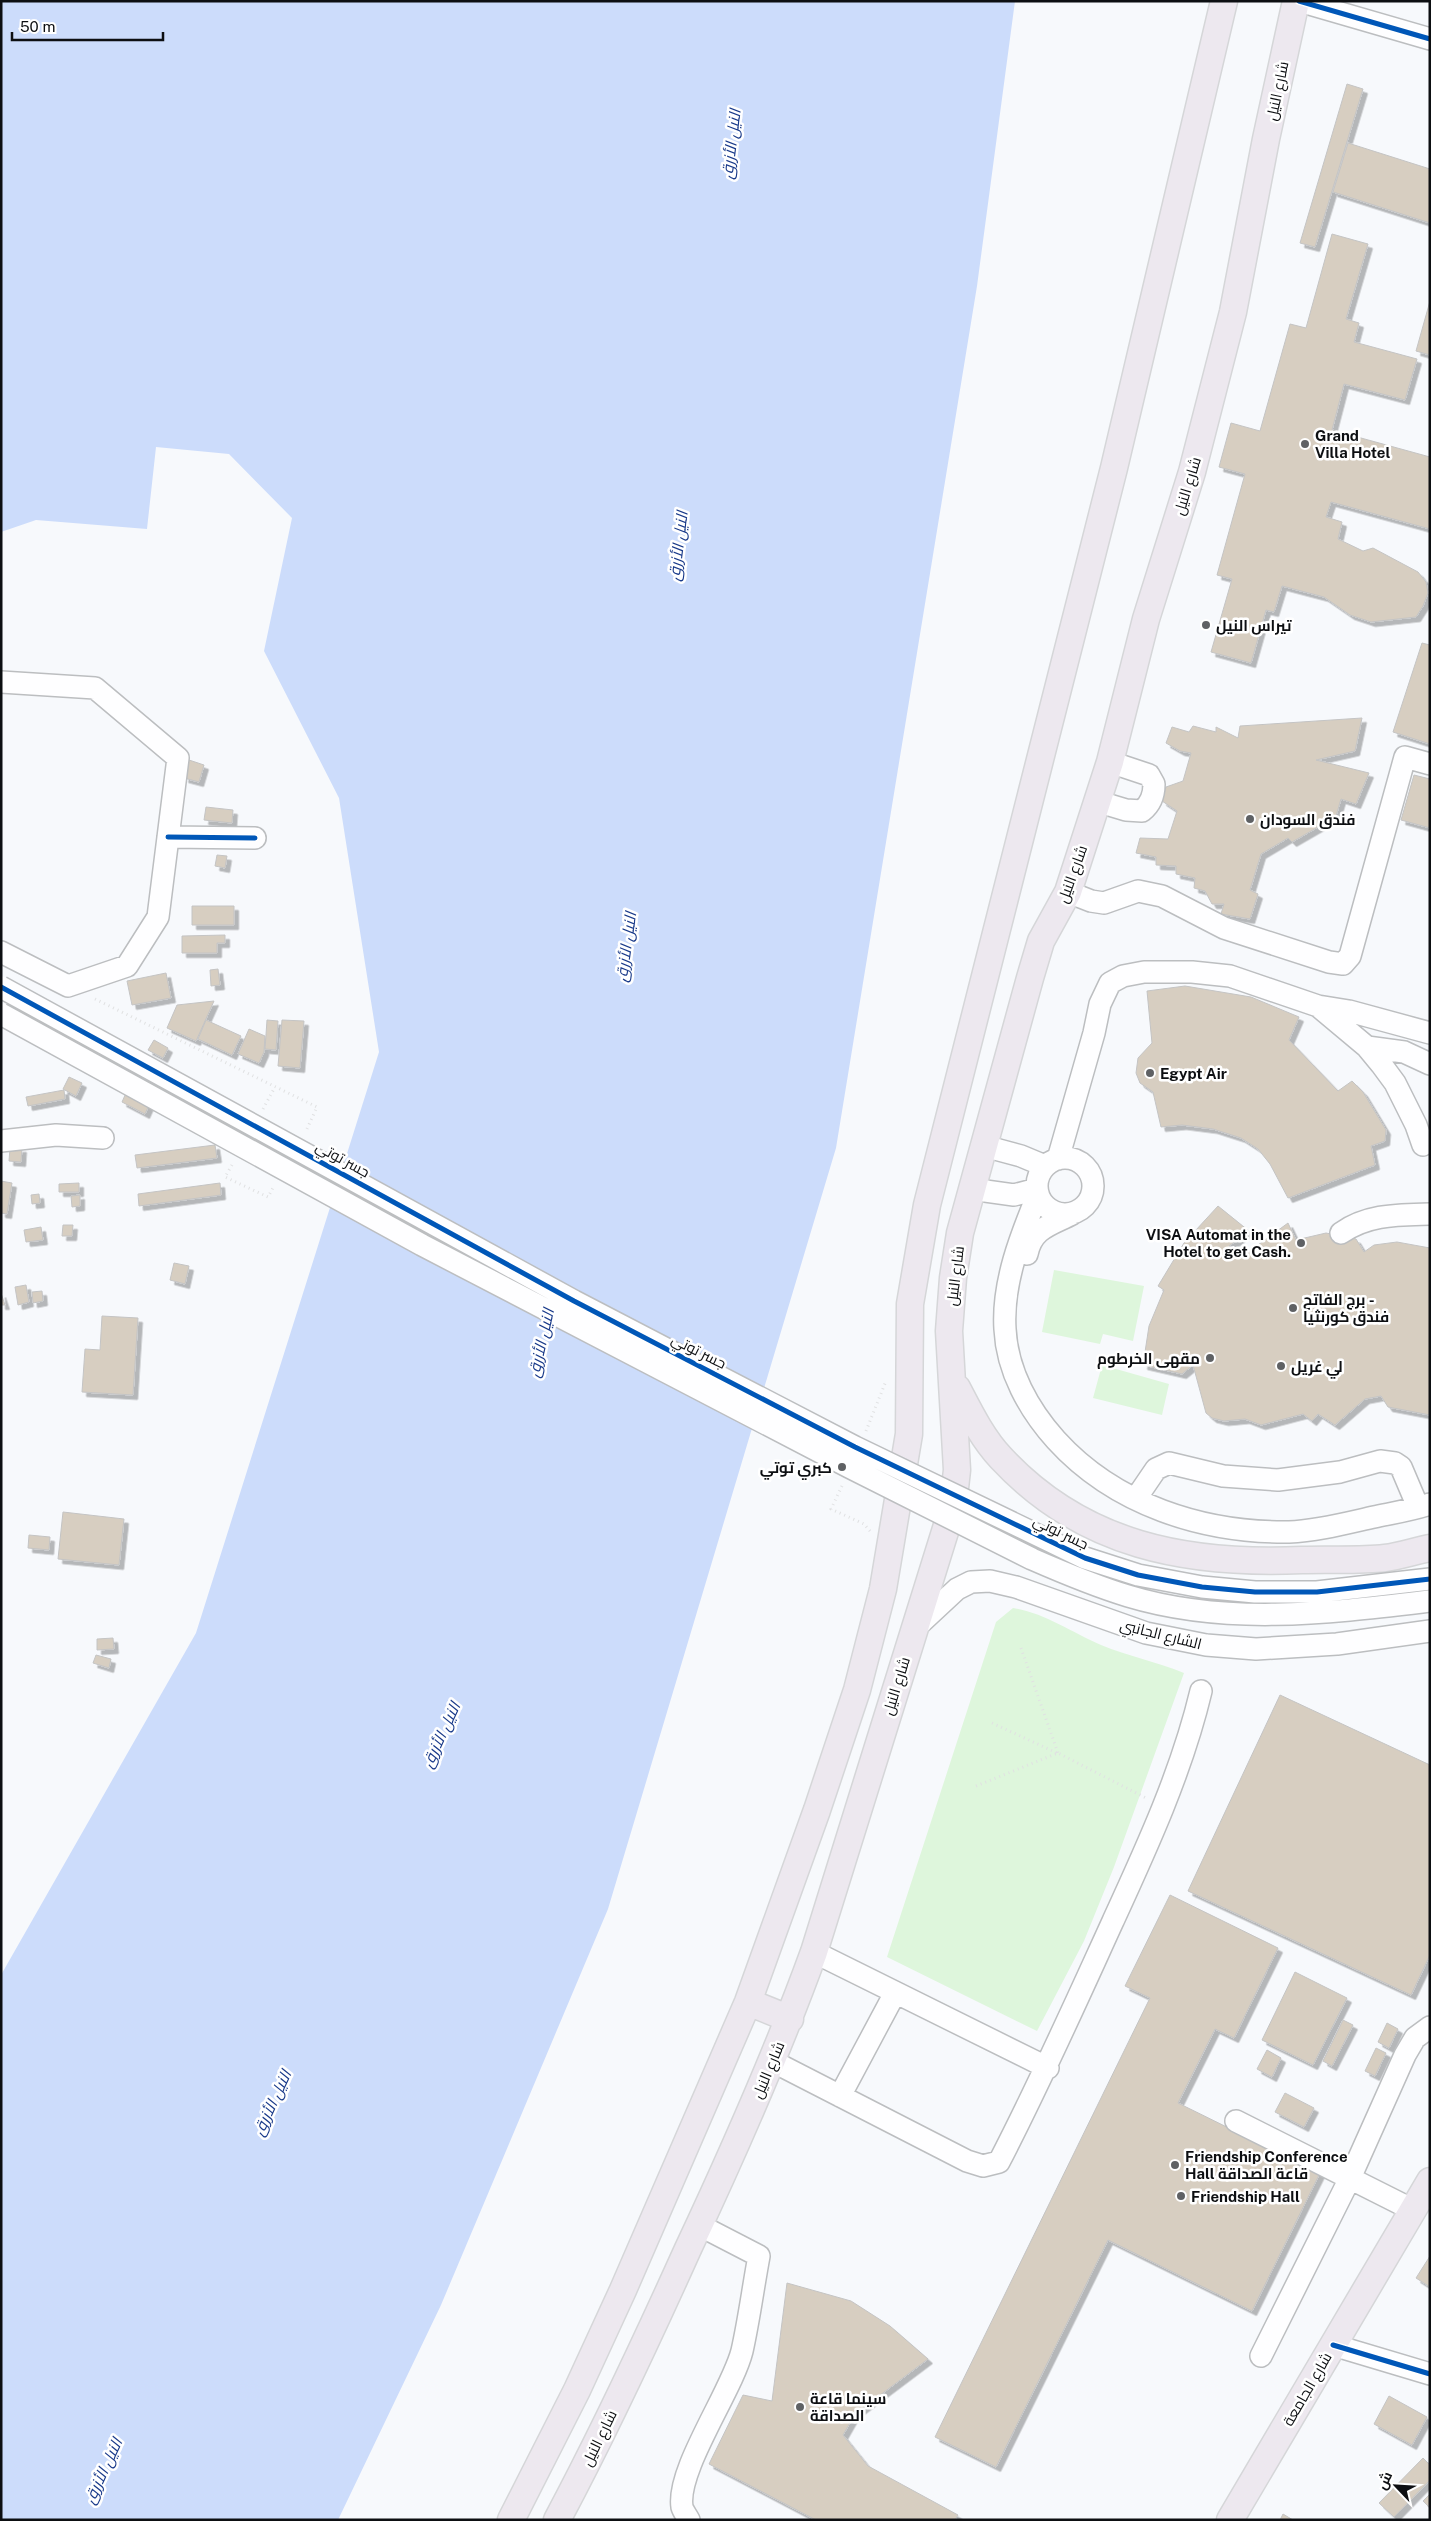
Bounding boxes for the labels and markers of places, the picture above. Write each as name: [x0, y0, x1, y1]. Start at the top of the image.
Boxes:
place label: Grand Villa Hotel: [1315, 427, 1390, 461]
marker: Grand Villa Hotel: [1299, 438, 1311, 450]
place label: تيراس النيل: [1216, 617, 1292, 635]
marker: تيراس النيل: [1200, 619, 1212, 631]
place label: فندق السودان: [1260, 811, 1355, 829]
marker: فندق السودان: [1244, 813, 1256, 825]
place label: Egypt Air: [1160, 1065, 1227, 1082]
marker: Egypt Air: [1144, 1067, 1156, 1079]
place label: VISA Automat in the Hotel to get Cash.: [1146, 1226, 1291, 1260]
marker: VISA Automat in the Hotel to get Cash.: [1295, 1237, 1307, 1249]
place label: برج الفاتح - فندق كورنثيا: [1303, 1291, 1389, 1326]
marker: برج الفاتح - فندق كورنثيا: [1287, 1302, 1299, 1314]
place label: مقهى الخرطوم: [1097, 1350, 1200, 1369]
marker: مقهى الخرطوم: [1204, 1352, 1216, 1364]
place label: لي غريل: [1291, 1358, 1343, 1379]
marker: لي غريل: [1275, 1360, 1287, 1372]
place label: كبري توتي: [760, 1459, 832, 1480]
marker: كبري توتي: [836, 1461, 848, 1473]
place label: Friendship Conference Hall قاعة الصداقة: [1185, 2148, 1348, 2182]
marker: Friendship Conference Hall قاعة الصداقة: [1169, 2159, 1181, 2171]
place label: Friendship Hall: [1191, 2188, 1300, 2205]
marker: Friendship Hall: [1175, 2190, 1187, 2202]
place label: سينما قاعة الصداقة: [810, 2390, 886, 2424]
marker: سينما قاعة الصداقة: [794, 2401, 806, 2413]

